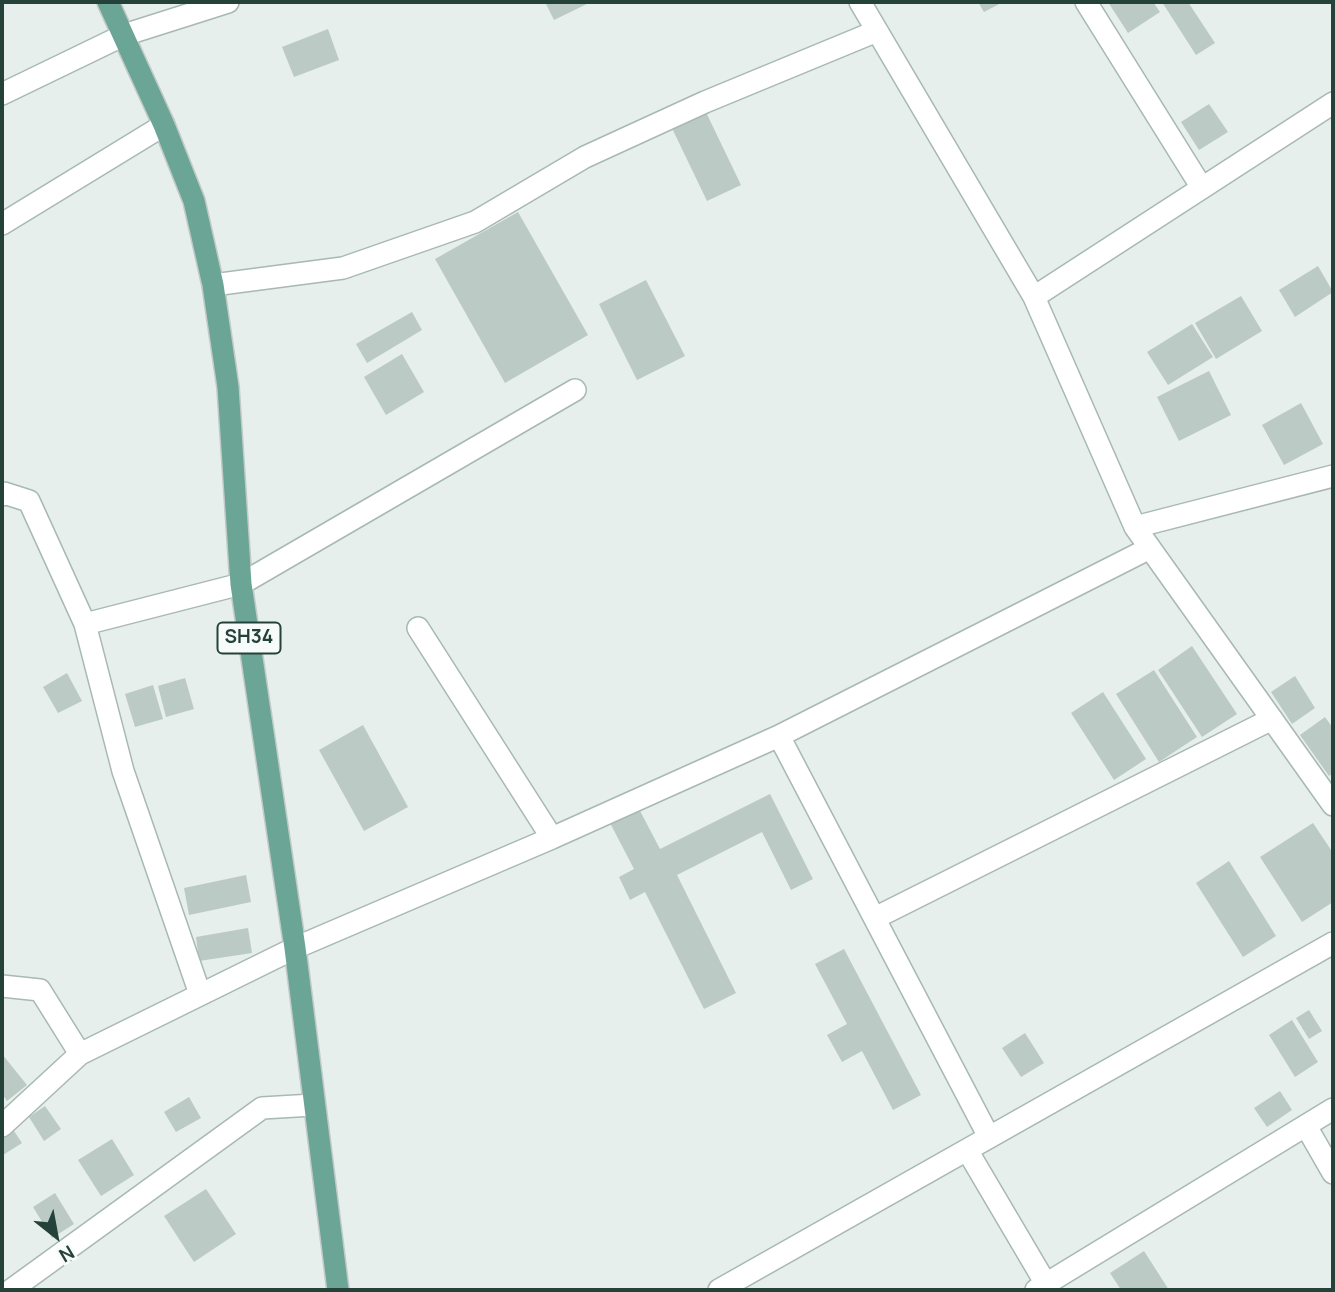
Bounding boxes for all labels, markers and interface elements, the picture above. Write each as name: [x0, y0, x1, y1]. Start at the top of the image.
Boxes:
road number: SH34: [218, 622, 280, 653]
north arrow: [21, 1201, 91, 1271]
text: N: [54, 1239, 79, 1269]

